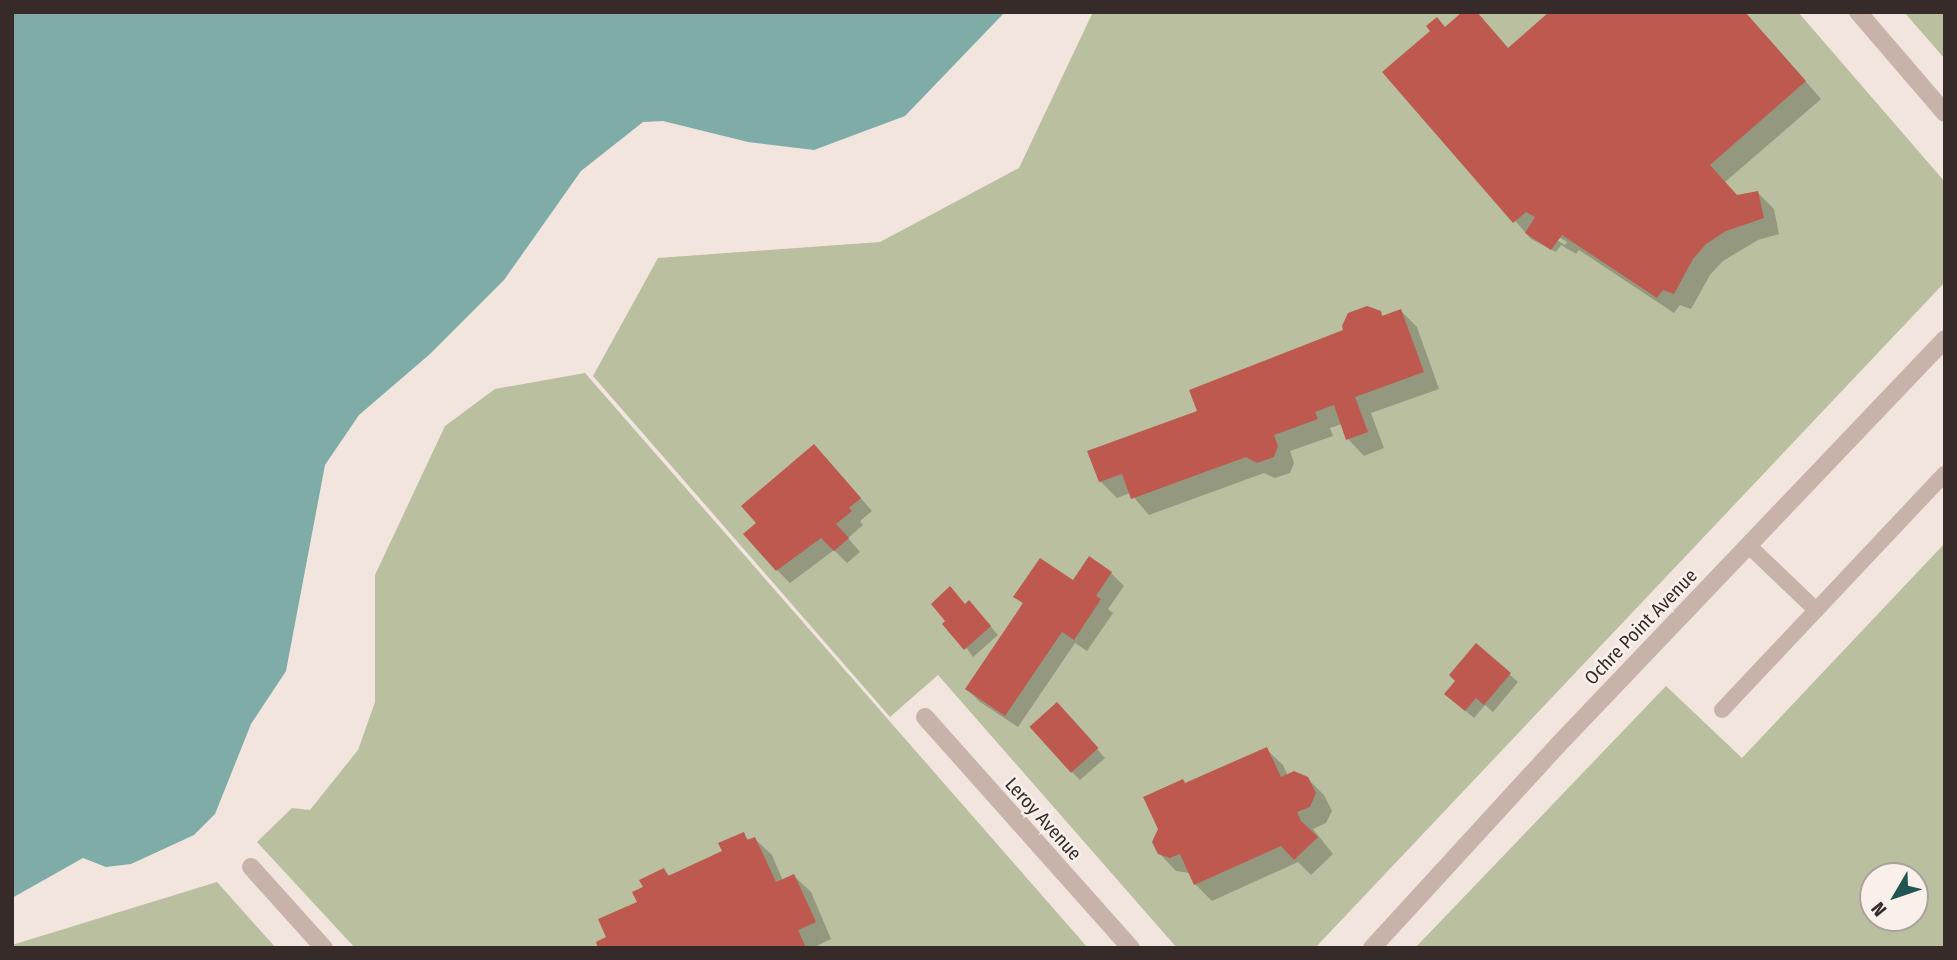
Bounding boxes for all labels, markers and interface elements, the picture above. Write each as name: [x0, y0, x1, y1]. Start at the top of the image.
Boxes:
street label: Ochre Point Avenue: [1580, 564, 1702, 690]
street label: Leroy Avenue: [1000, 773, 1086, 865]
north arrow: [1859, 862, 1929, 932]
text: N: [1866, 898, 1891, 921]

